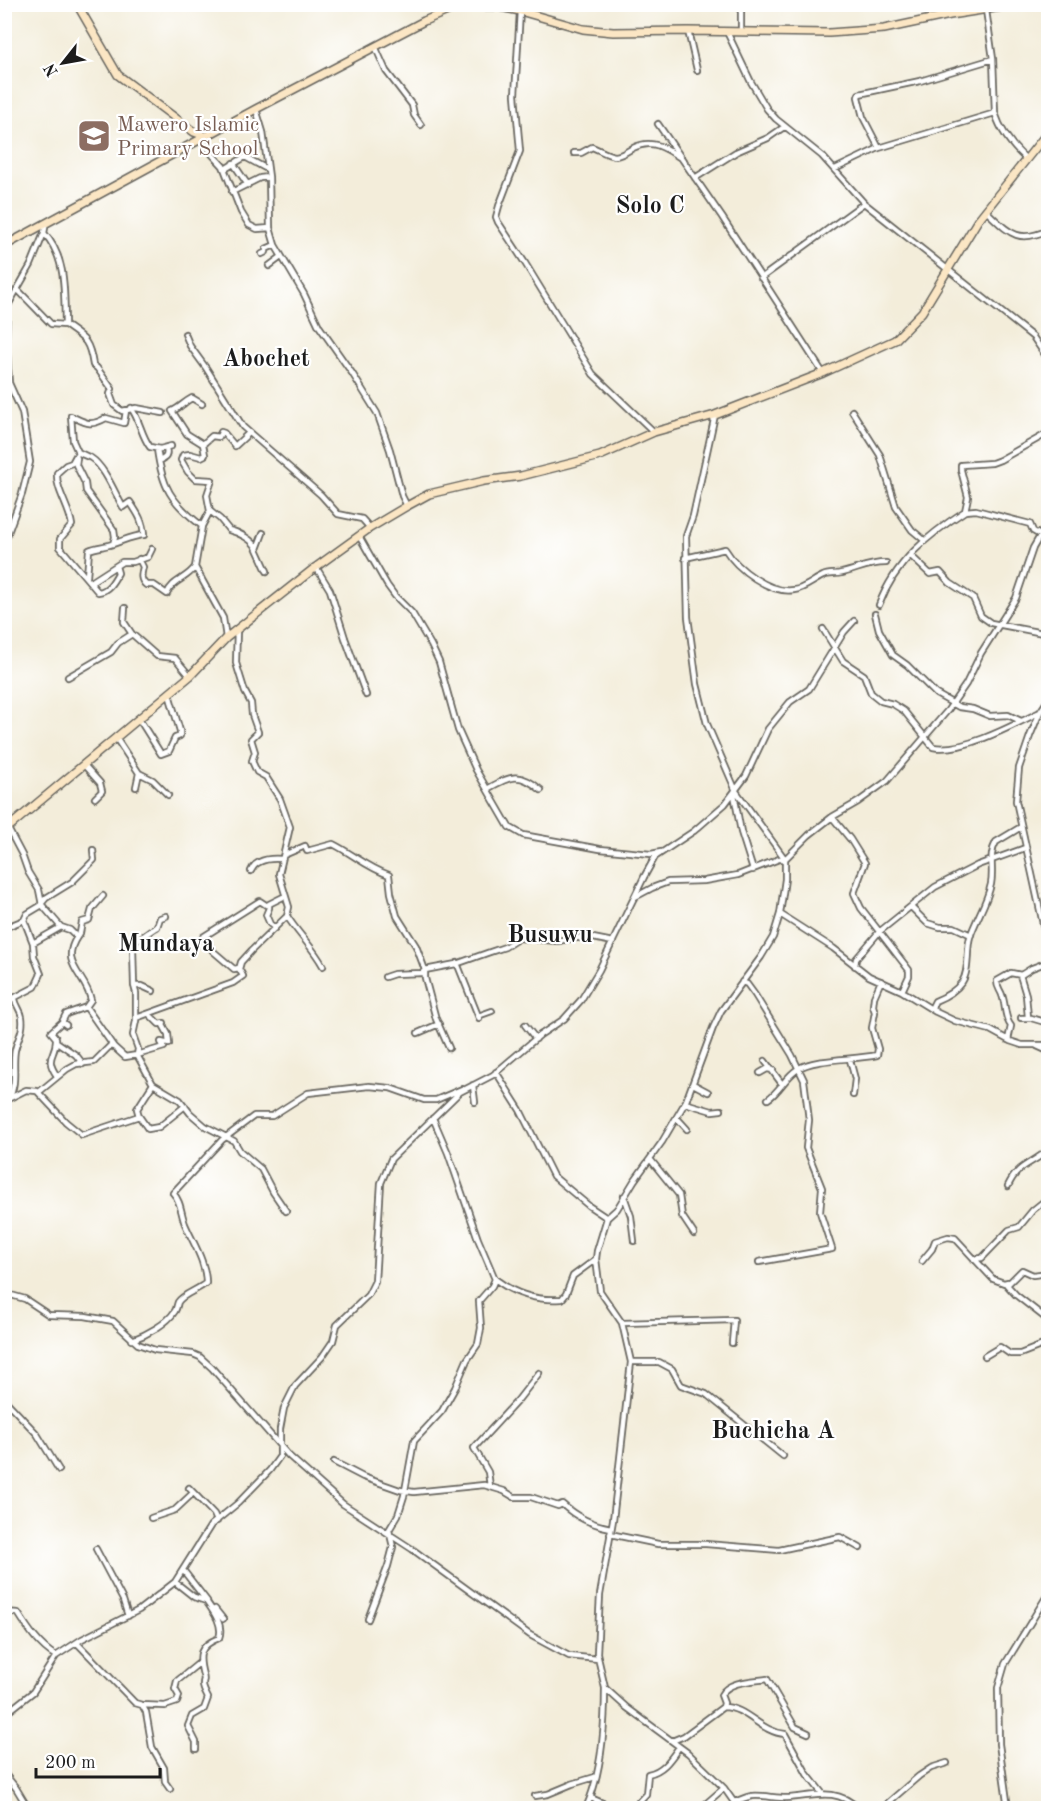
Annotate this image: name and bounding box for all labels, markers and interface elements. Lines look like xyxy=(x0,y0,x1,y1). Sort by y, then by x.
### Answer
north arrow xyxy=(33,33,93,93)
text: N xyxy=(41,60,62,79)
place label: Mawero Islamic Primary School xyxy=(117,115,259,160)
school or university icon: Mawero Islamic Primary School xyxy=(76,118,112,154)
district label: Solo C xyxy=(615,195,685,219)
district label: Abochet xyxy=(222,348,310,372)
district label: Busuwu xyxy=(507,924,593,948)
district label: Mundaya xyxy=(118,933,214,957)
district label: Buchicha A xyxy=(711,1420,835,1444)
scale bar xyxy=(36,1741,160,1779)
text: 200 m xyxy=(45,1754,96,1772)

